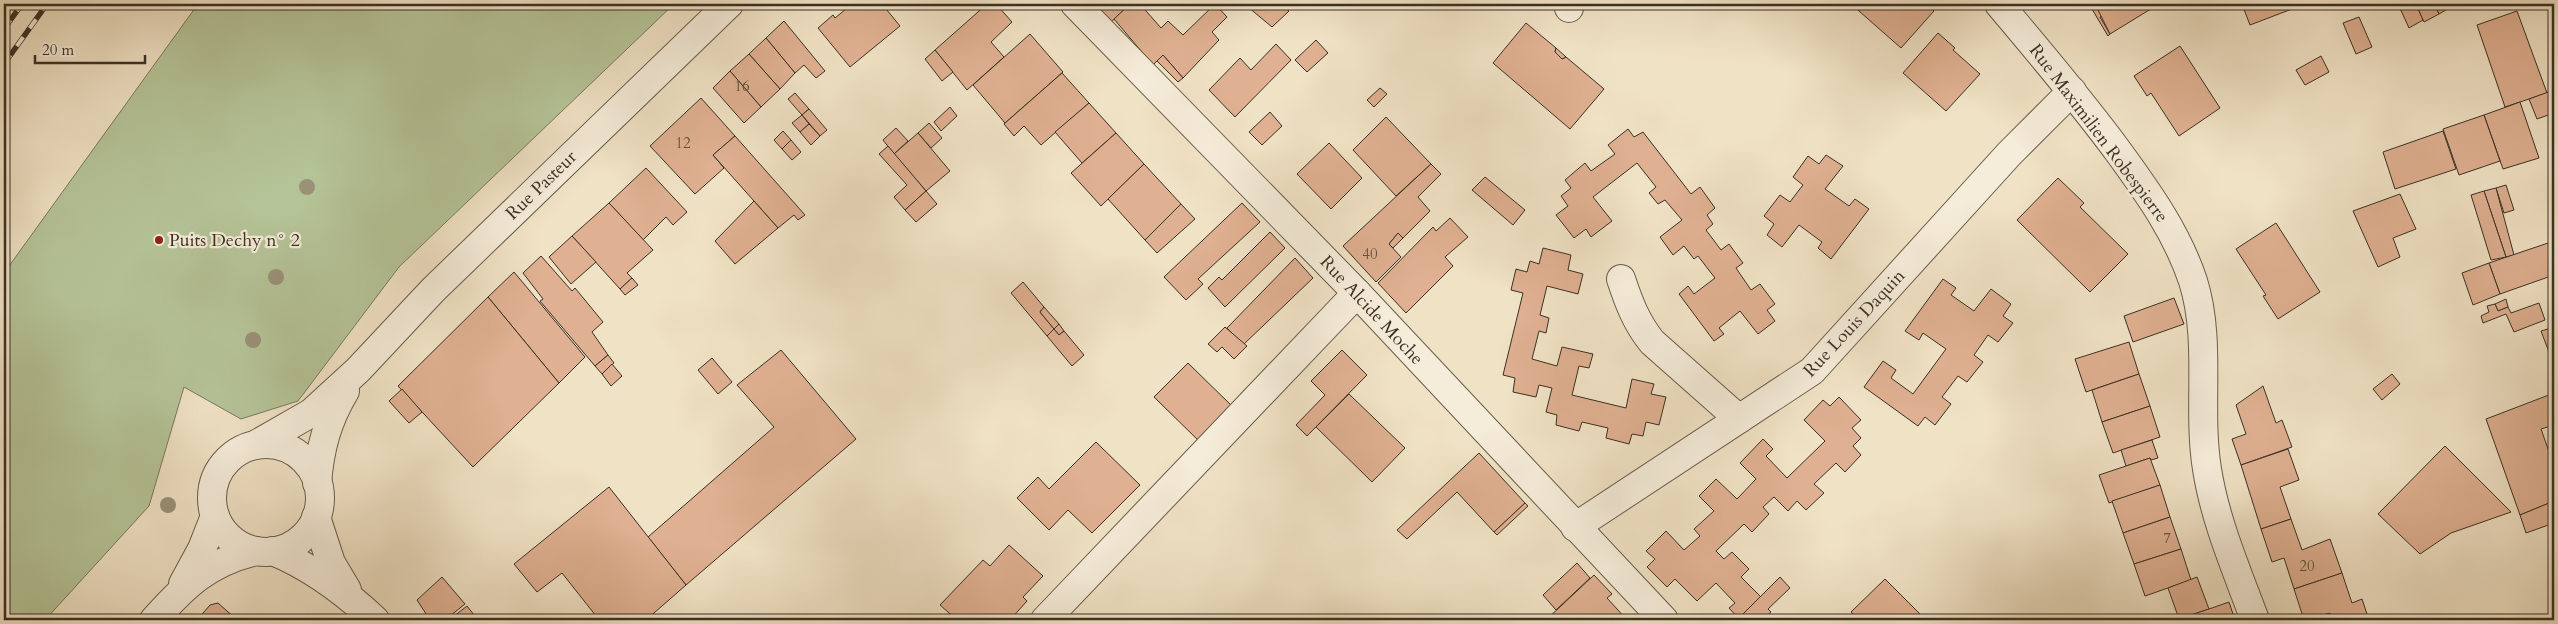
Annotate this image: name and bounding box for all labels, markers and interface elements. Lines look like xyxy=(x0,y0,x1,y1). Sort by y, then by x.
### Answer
scale bar xyxy=(35,32,145,64)
street label: Rue Maximilien Robespierre xyxy=(2023,39,2174,228)
text: 20 m xyxy=(42,40,74,60)
house number: 16 xyxy=(734,76,750,96)
house number: 12 xyxy=(675,133,691,153)
street label: Rue Pasteur xyxy=(500,145,583,226)
place label: Puits Dechy n° 2 xyxy=(169,228,300,253)
marker: Puits Dechy n° 2 xyxy=(153,234,165,246)
house number: 40 xyxy=(1362,244,1378,264)
street label: Rue Alcide Moche xyxy=(1314,250,1429,371)
street label: Rue Louis Daquin xyxy=(1798,263,1911,383)
house number: 7 xyxy=(2163,528,2171,548)
house number: 20 xyxy=(2299,556,2315,576)

